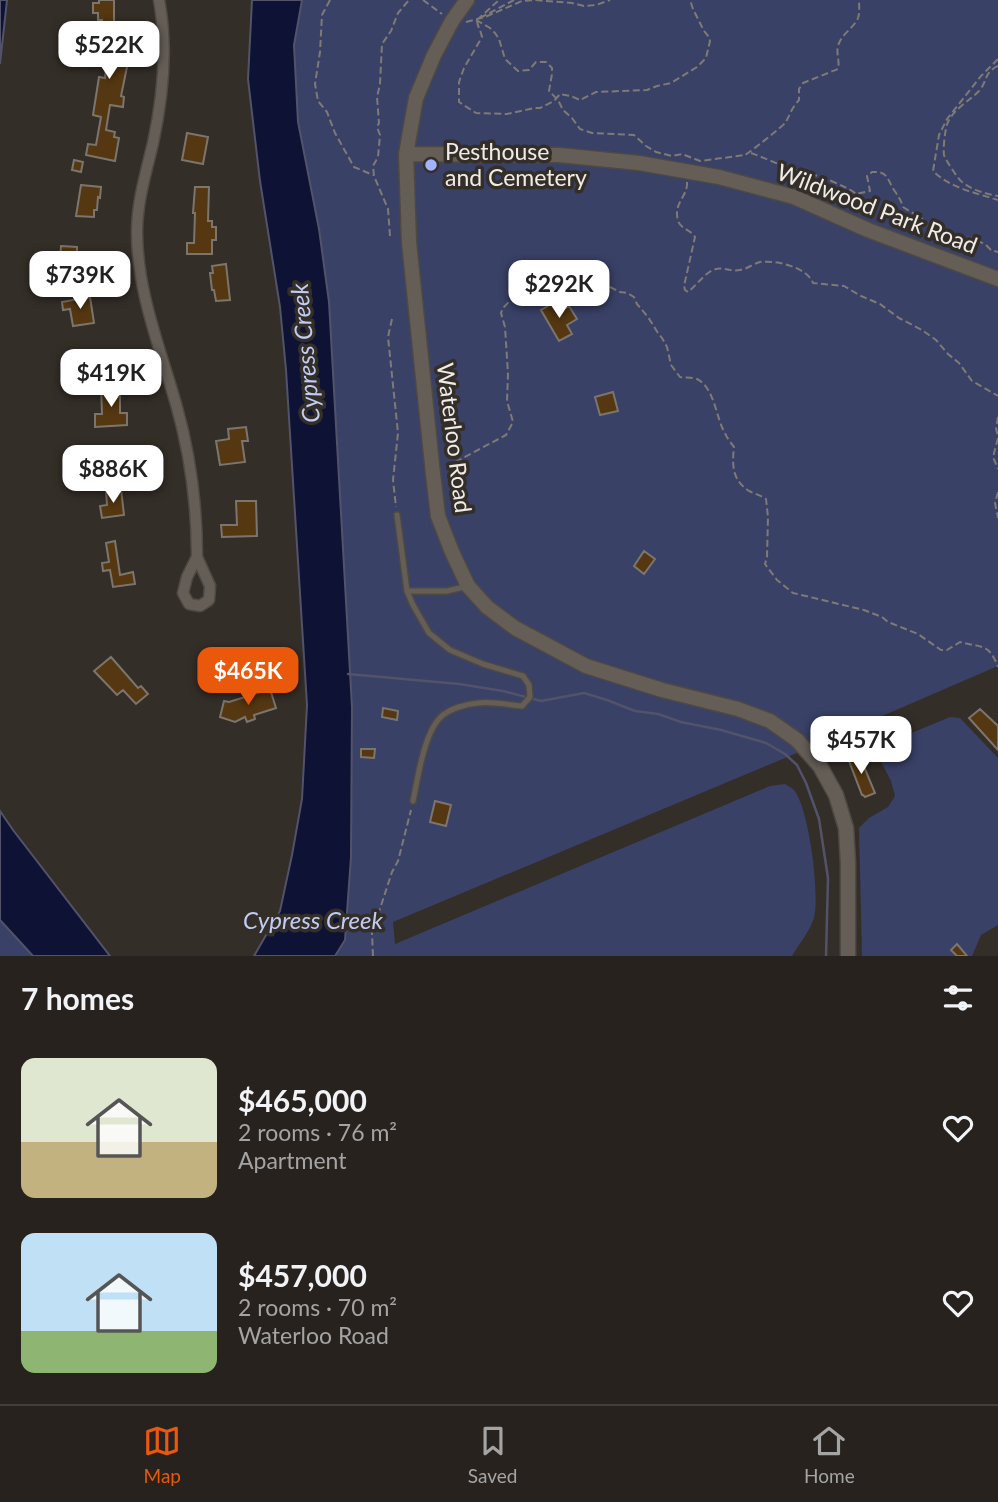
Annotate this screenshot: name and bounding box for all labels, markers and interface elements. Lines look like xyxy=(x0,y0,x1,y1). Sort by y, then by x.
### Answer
pin: $522K xyxy=(60,22,158,81)
text: $522K xyxy=(74,30,144,58)
place label: Pesthouse and Cemetery xyxy=(445,137,587,191)
marker: Pesthouse and Cemetery xyxy=(423,157,439,173)
street label: Wildwood Park Road xyxy=(773,157,981,259)
pin: $739K xyxy=(31,252,129,311)
text: $739K xyxy=(45,260,115,288)
pin: $292K xyxy=(510,260,608,320)
text: $292K xyxy=(524,269,594,297)
water label: Cypress Creek xyxy=(284,282,325,424)
pin: $419K xyxy=(62,350,160,409)
text: $419K xyxy=(76,358,146,386)
street label: Waterloo Road xyxy=(432,361,478,514)
pin: $886K xyxy=(64,446,162,505)
text: $886K xyxy=(78,454,148,482)
pin: $465K xyxy=(199,648,297,707)
text: $465K xyxy=(213,656,283,684)
pin: $457K xyxy=(812,716,910,776)
text: $457K xyxy=(826,725,896,753)
water label: Cypress Creek xyxy=(243,905,384,934)
icon: filters xyxy=(939,979,977,1017)
text: 7 homes xyxy=(21,980,134,1016)
text: $465,000 xyxy=(238,1082,367,1118)
icon: home xyxy=(77,1086,161,1170)
icon: heart xyxy=(939,1109,977,1147)
text: 2 rooms · 76 m² xyxy=(238,1118,397,1146)
text: Apartment xyxy=(238,1146,346,1174)
text: $457,000 xyxy=(238,1257,367,1293)
icon: home xyxy=(77,1261,161,1345)
icon: heart xyxy=(939,1284,977,1322)
text: 2 rooms · 70 m² xyxy=(238,1293,397,1321)
text: Waterloo Road xyxy=(238,1321,389,1349)
tab: Map xyxy=(143,1422,181,1487)
tab: Saved xyxy=(468,1422,517,1487)
tab: Home xyxy=(804,1422,855,1487)

